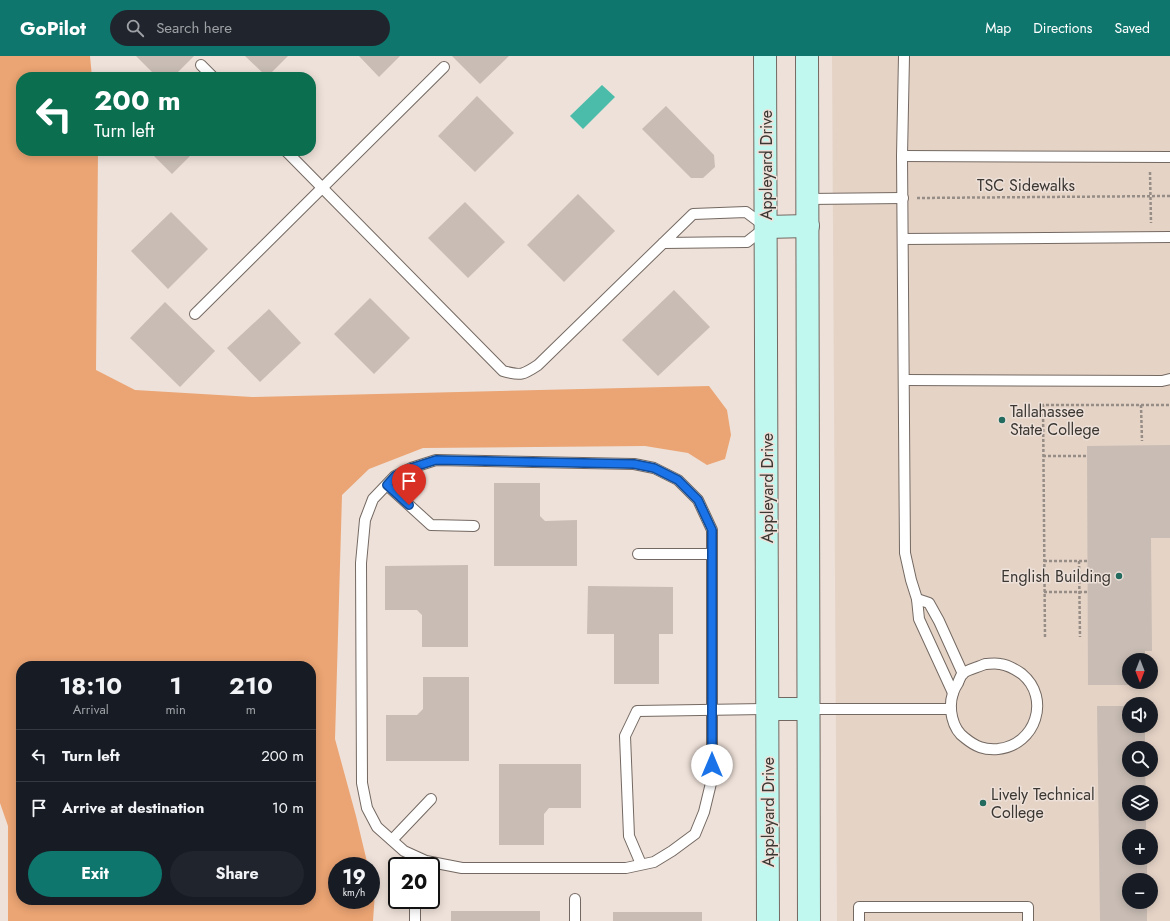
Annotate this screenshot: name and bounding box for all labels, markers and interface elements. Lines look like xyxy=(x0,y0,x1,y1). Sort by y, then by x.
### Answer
search box xyxy=(110,10,390,46)
text: GoPilot xyxy=(20,15,86,42)
icon: search xyxy=(124,17,146,39)
text: Search here xyxy=(156,17,232,39)
text: Map xyxy=(985,18,1011,38)
text: Directions xyxy=(1033,18,1093,38)
text: Saved xyxy=(1115,18,1150,38)
text: 200 m xyxy=(94,80,181,121)
icon: left xyxy=(28,88,80,140)
street label: Appleyard Drive xyxy=(755,110,778,220)
text: Turn left xyxy=(94,118,154,144)
street label: TSC Sidewalks xyxy=(977,174,1075,197)
place label: Tallahassee State College xyxy=(1010,400,1100,441)
marker: Tallahassee State College xyxy=(997,415,1007,425)
street label: Appleyard Drive xyxy=(756,433,779,543)
pin xyxy=(392,464,426,505)
icon: arrive xyxy=(398,470,420,492)
place label: English Building xyxy=(1001,565,1111,588)
marker: English Building xyxy=(1114,571,1124,581)
north arrow xyxy=(1122,653,1158,689)
map controls xyxy=(1122,653,1158,909)
text: 18:10 xyxy=(59,668,122,703)
text: 1 xyxy=(169,668,182,703)
text: 210 xyxy=(229,668,273,703)
button: sound xyxy=(1122,697,1158,733)
text: Arrival xyxy=(73,700,109,719)
text: min xyxy=(165,700,186,719)
text: m xyxy=(246,700,256,719)
button: search xyxy=(1122,741,1158,777)
position arrow xyxy=(691,744,733,786)
icon: left xyxy=(28,745,50,767)
text: Turn left xyxy=(62,745,120,767)
text: 200 m xyxy=(261,745,304,767)
street label: Appleyard Drive xyxy=(757,757,780,867)
place label: Lively Technical College xyxy=(991,783,1095,824)
button: layers xyxy=(1122,785,1158,821)
icon: arrive xyxy=(28,797,50,819)
text: Arrive at destination xyxy=(62,797,204,819)
text: 10 m xyxy=(272,797,304,819)
marker: Lively Technical College xyxy=(978,798,988,808)
button: + xyxy=(1122,829,1158,865)
button: Exit xyxy=(28,851,162,897)
button: Share xyxy=(170,851,304,897)
speed limit sign: 20 xyxy=(388,857,440,909)
text: 19 xyxy=(342,863,366,892)
button: − xyxy=(1122,873,1158,909)
text: km/h xyxy=(343,885,365,900)

